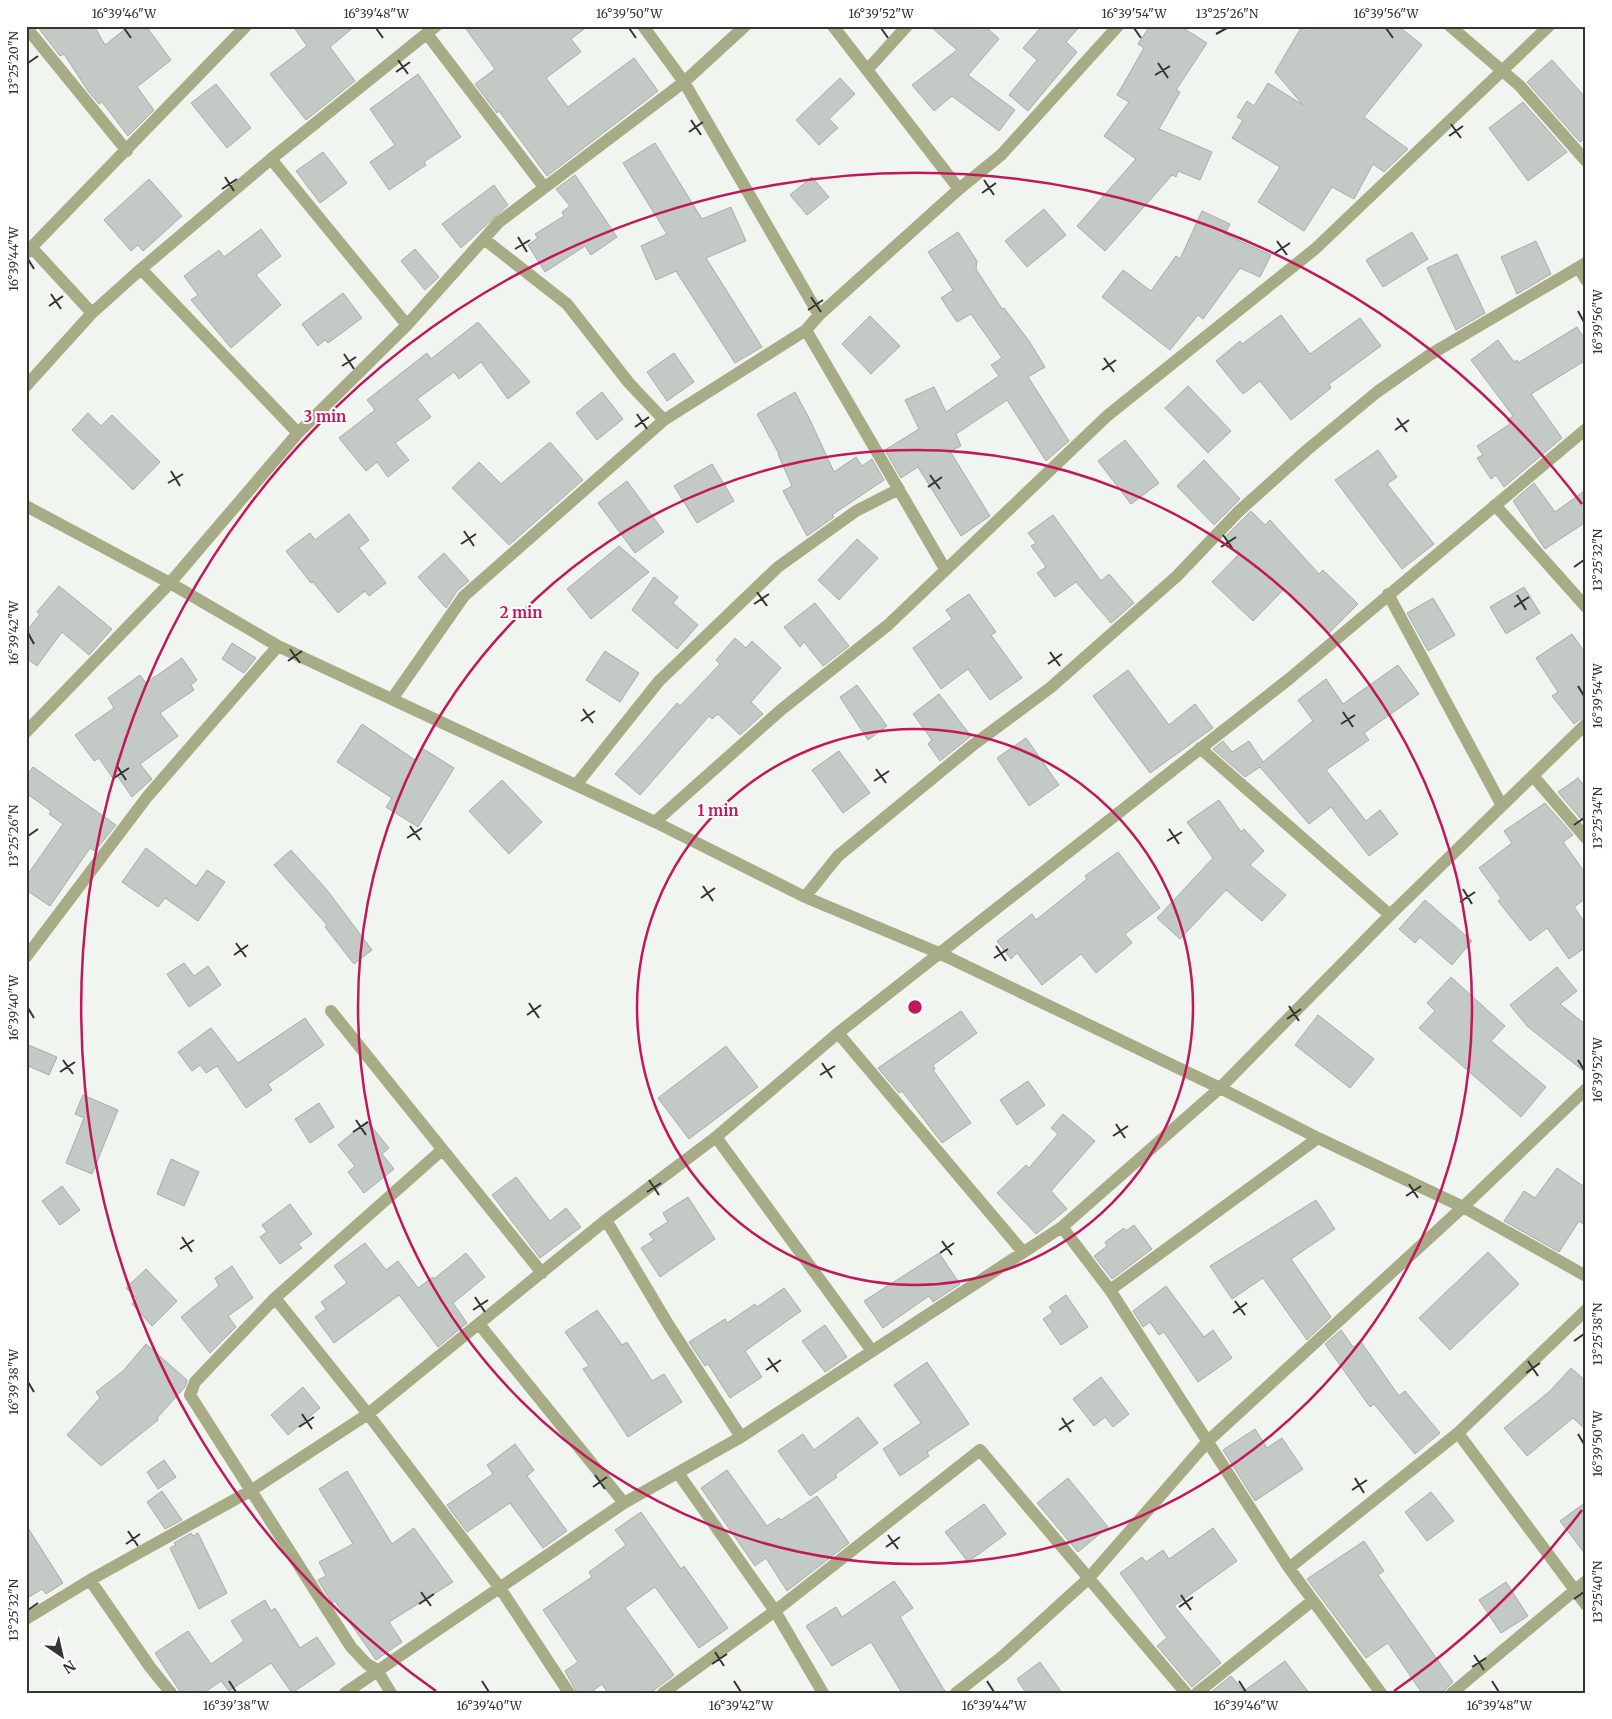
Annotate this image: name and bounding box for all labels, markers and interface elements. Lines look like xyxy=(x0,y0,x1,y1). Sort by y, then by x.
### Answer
text: 16°39'46"W xyxy=(92,6,157,21)
text: 16°39'48"W xyxy=(343,6,410,21)
text: 16°39'50"W xyxy=(596,6,663,21)
text: 16°39'52"W xyxy=(848,6,915,21)
text: 16°39'54"W xyxy=(1102,6,1167,21)
text: 13°25'26"N xyxy=(1196,6,1259,21)
text: 16°39'56"W xyxy=(1353,6,1420,21)
text: 13°25'20"N xyxy=(6,31,21,95)
text: 16°39'44"W xyxy=(6,226,21,291)
text: 16°39'56"W xyxy=(1590,288,1605,355)
text: 3 min xyxy=(304,407,346,426)
text: 13°25'32"N xyxy=(1590,528,1605,591)
text: 16°39'42"W xyxy=(6,600,21,665)
text: 2 min xyxy=(500,603,542,622)
text: 16°39'54"W xyxy=(1590,663,1605,728)
text: 13°25'34"N xyxy=(1590,786,1605,849)
text: 1 min xyxy=(698,801,738,820)
text: 13°25'26"N xyxy=(6,804,21,867)
text: 16°39'40"W xyxy=(6,974,21,1041)
centre of rings xyxy=(906,998,924,1016)
text: 16°39'52"W xyxy=(1590,1036,1605,1103)
text: 13°25'38"N xyxy=(1590,1302,1605,1365)
text: 16°39'38"W xyxy=(6,1348,21,1415)
text: 16°39'50"W xyxy=(1590,1410,1605,1477)
text: 13°25'40"N xyxy=(1590,1560,1605,1623)
text: 13°25'32"N xyxy=(6,1578,21,1641)
north arrow xyxy=(38,1632,88,1682)
text: N xyxy=(60,1656,79,1677)
text: 16°39'38"W xyxy=(203,1698,270,1713)
text: 16°39'40"W xyxy=(456,1698,523,1713)
text: 16°39'42"W xyxy=(709,1698,774,1713)
text: 16°39'44"W xyxy=(962,1698,1027,1713)
text: 16°39'46"W xyxy=(1214,1698,1279,1713)
text: 16°39'48"W xyxy=(1466,1698,1533,1713)

